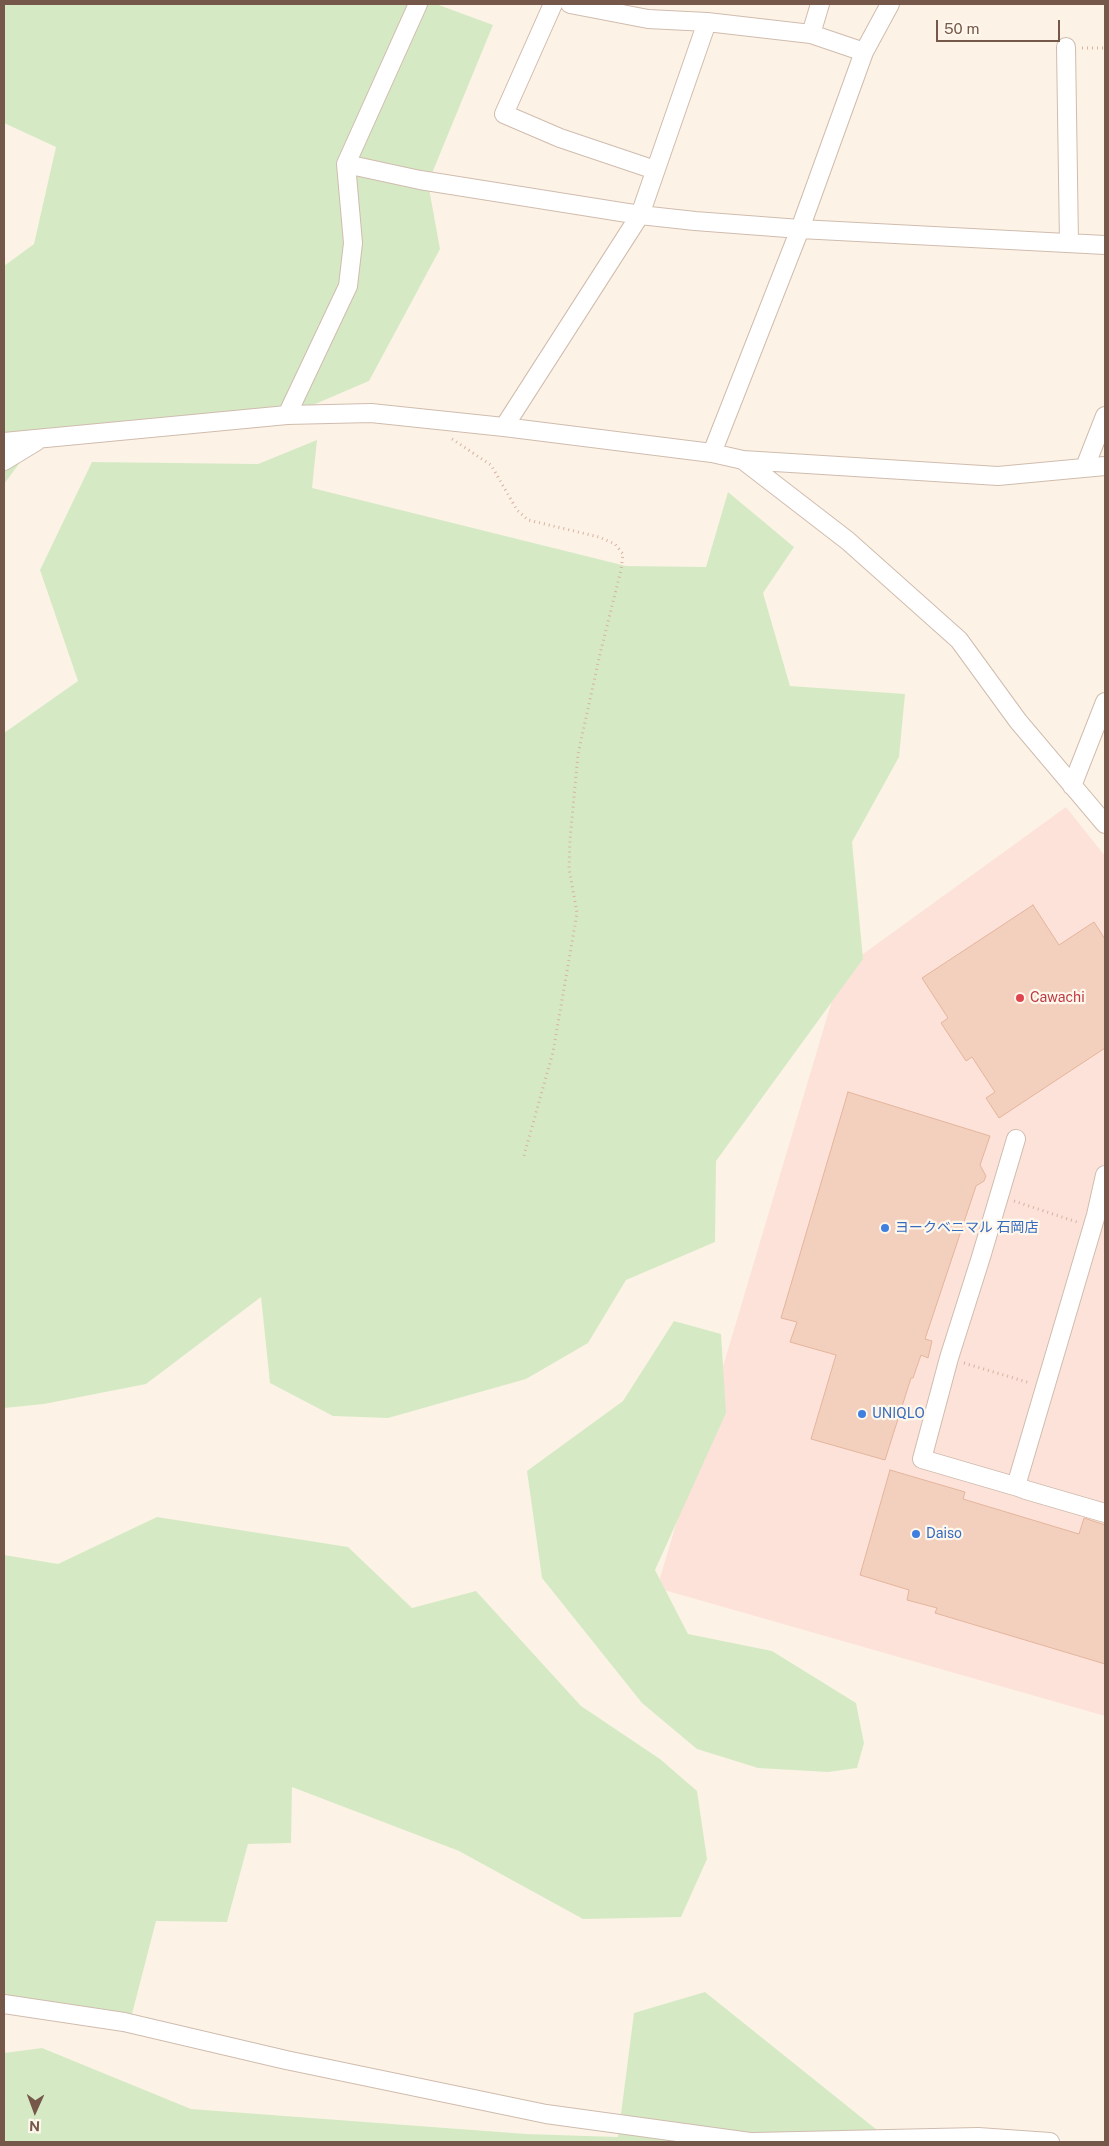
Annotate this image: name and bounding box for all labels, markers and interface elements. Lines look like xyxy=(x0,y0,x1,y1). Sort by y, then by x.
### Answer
scale bar xyxy=(939,10,1063,42)
text: 50 m xyxy=(944,20,979,37)
place label: Cawachi xyxy=(1030,990,1085,1006)
marker: Cawachi xyxy=(1014,992,1026,1004)
place label: ヨークベニマル 石岡店 xyxy=(895,1220,1038,1236)
marker: ヨークベニマル 石岡店 xyxy=(879,1222,891,1234)
place label: UNIQLO xyxy=(872,1406,925,1422)
marker: UNIQLO xyxy=(856,1408,868,1420)
place label: Daiso xyxy=(926,1526,962,1542)
marker: Daiso xyxy=(910,1528,922,1540)
north arrow xyxy=(10,2086,60,2136)
text: N xyxy=(29,2118,40,2134)

